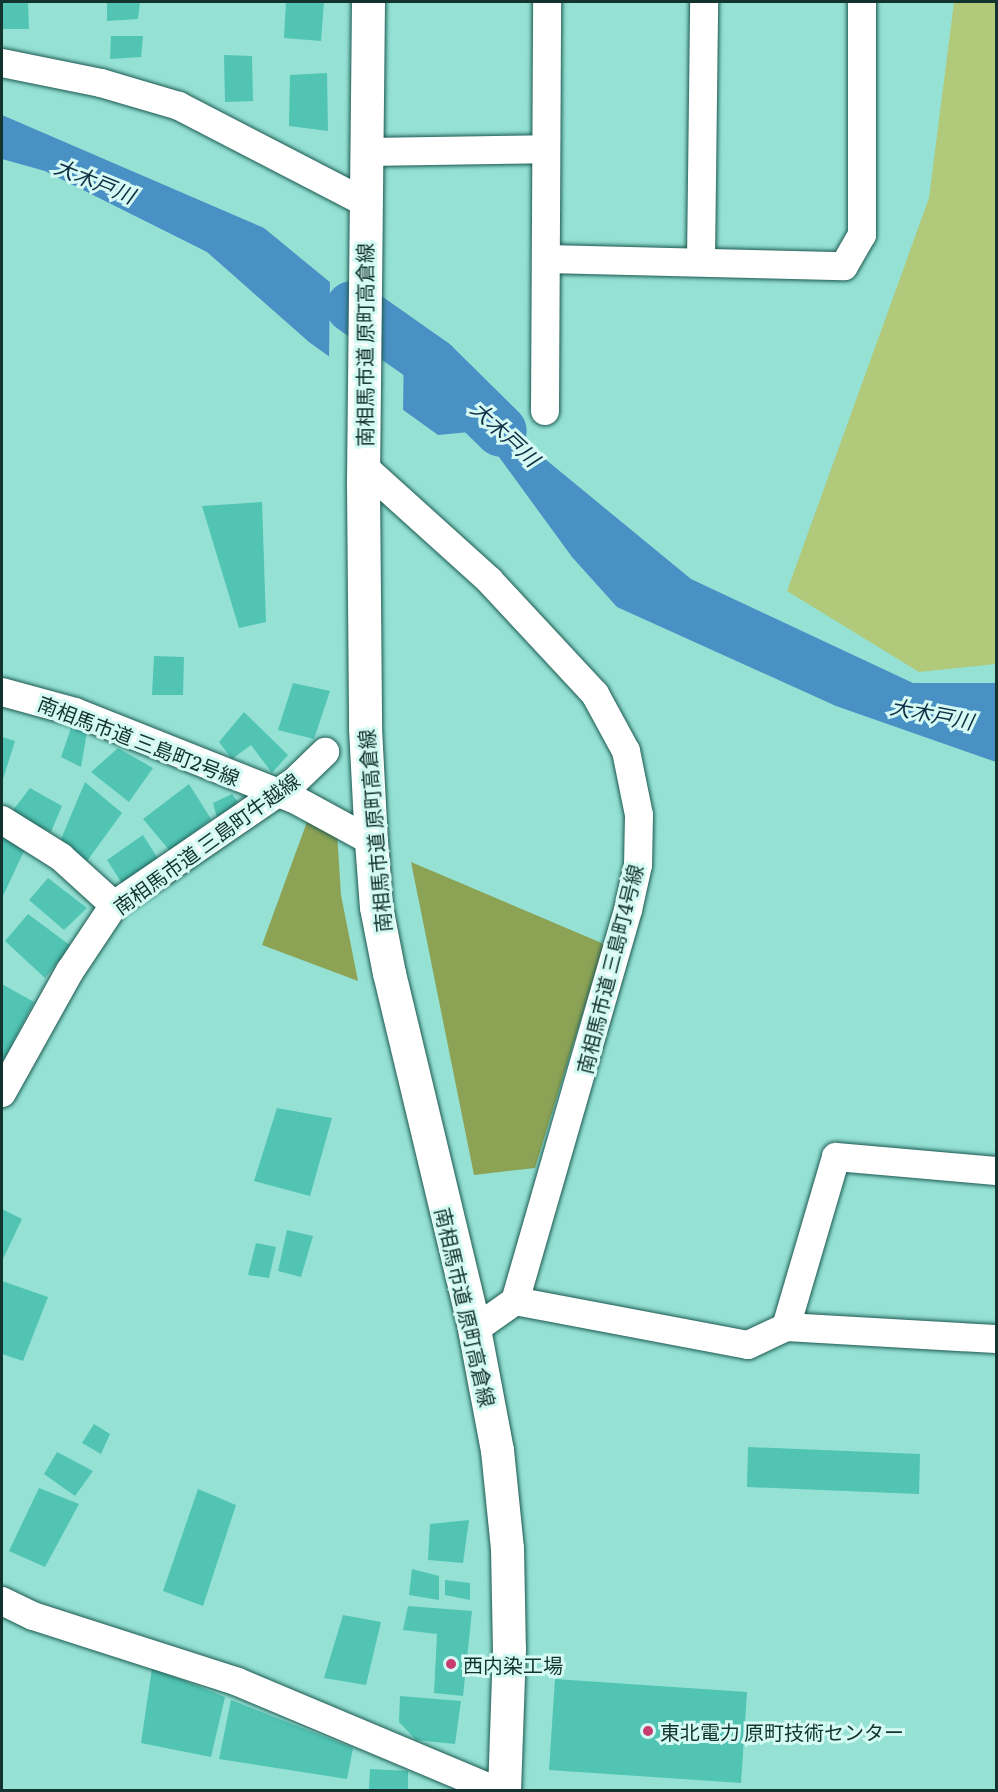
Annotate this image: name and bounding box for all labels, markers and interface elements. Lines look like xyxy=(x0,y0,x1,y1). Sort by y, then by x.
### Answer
water label: 大木戸川 xyxy=(51,153,139,207)
street label: 南相馬市道 原町高倉線 xyxy=(352,243,376,447)
water label: 大木戸川 xyxy=(467,395,545,471)
street label: 南相馬市道 三島町2号線 xyxy=(35,690,243,790)
water label: 大木戸川 xyxy=(888,693,976,733)
street label: 南相馬市道 原町高倉線 xyxy=(353,728,395,934)
street label: 南相馬市道 三島町牛越線 xyxy=(108,767,304,919)
street label: 南相馬市道 三島町4号線 xyxy=(571,862,647,1076)
street label: 南相馬市道 原町高倉線 xyxy=(431,1205,501,1409)
place label: 西内染工場 xyxy=(463,1652,563,1676)
marker: 西内染工場 xyxy=(444,1657,458,1671)
place label: 東北電力 原町技術センター xyxy=(660,1719,904,1743)
marker: 東北電力 原町技術センター xyxy=(641,1724,655,1738)

